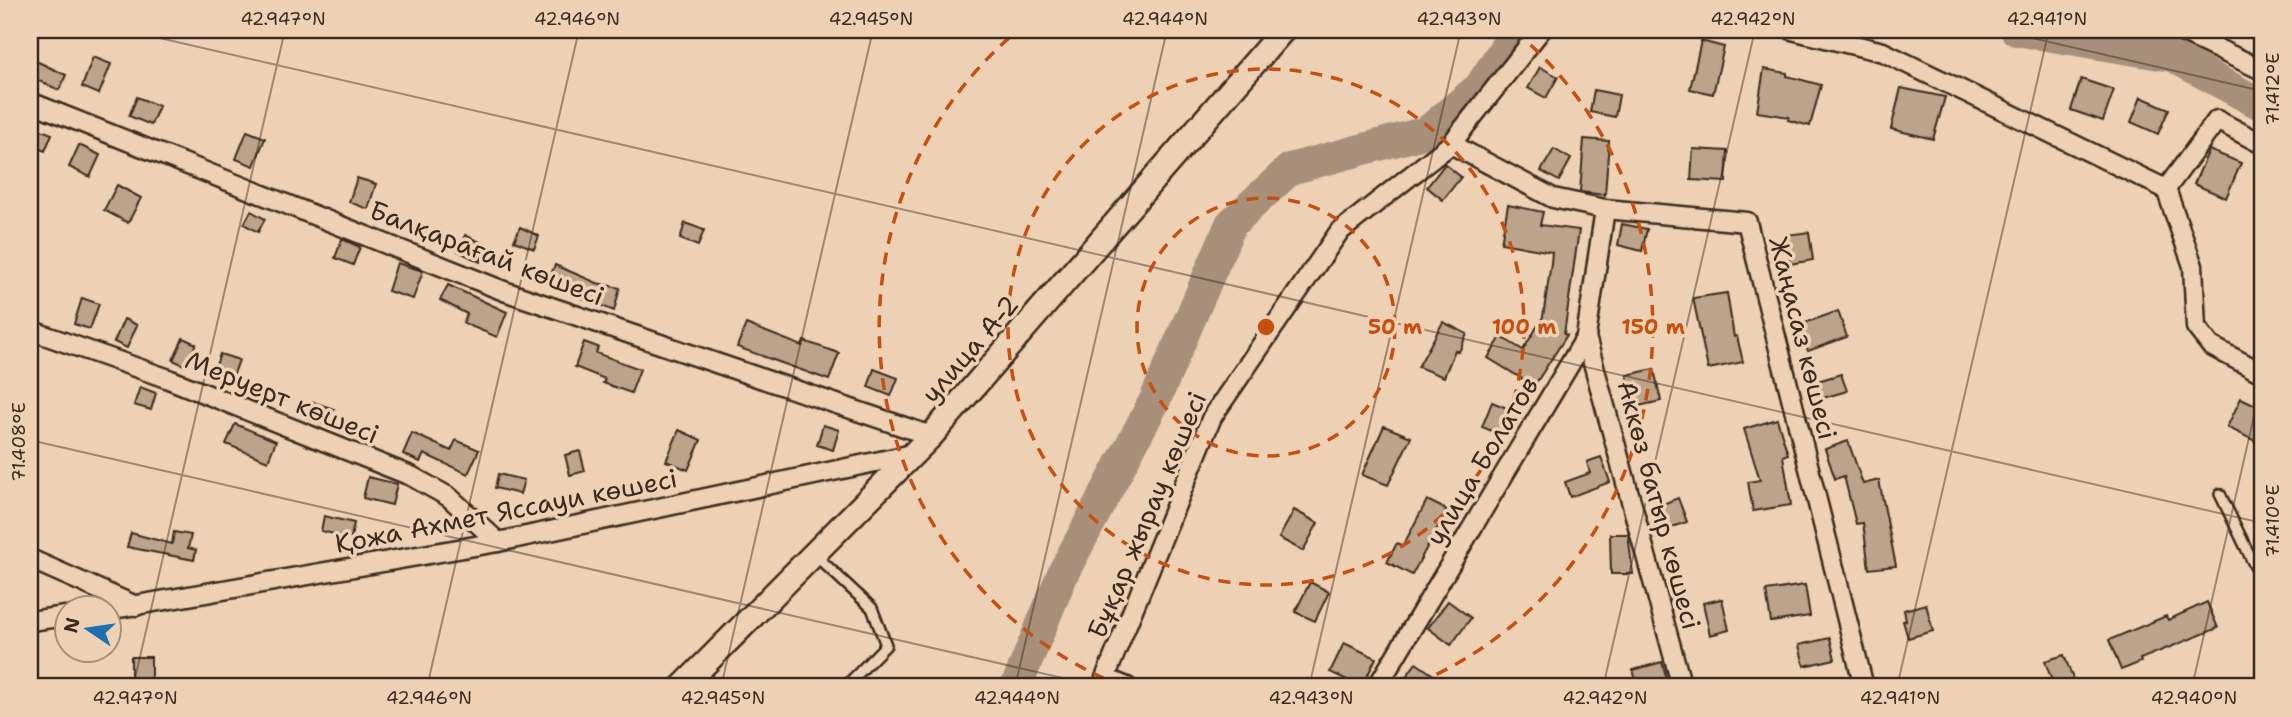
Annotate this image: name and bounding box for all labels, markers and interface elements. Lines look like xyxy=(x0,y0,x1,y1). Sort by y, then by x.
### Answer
text: 42.947°N xyxy=(240,7,326,31)
text: 42.946°N xyxy=(534,7,620,31)
text: 42.945°N xyxy=(829,7,913,31)
text: 42.944°N xyxy=(1122,7,1208,31)
text: 42.943°N xyxy=(1416,7,1502,31)
text: 42.942°N xyxy=(1710,7,1796,31)
text: 42.941°N xyxy=(2007,7,2087,31)
text: 71.412°E xyxy=(2261,52,2285,126)
street label: Балқарағай көшесі xyxy=(365,192,609,313)
street label: Жаңасаз көшесі xyxy=(1761,233,1846,443)
street label: улица А-2 xyxy=(913,287,1026,410)
text: 50 m xyxy=(1368,313,1422,341)
text: 100 m xyxy=(1492,313,1556,341)
text: 150 m xyxy=(1621,313,1685,341)
centre of rings xyxy=(1254,315,1278,339)
street label: Меруерт көшесі xyxy=(180,342,384,451)
street label: улица Болатов xyxy=(1417,370,1546,552)
street label: Аккөз батыр көшесі xyxy=(1609,377,1710,633)
street label: Бұқар жырау көшесі xyxy=(1079,386,1214,643)
text: 71.408°E xyxy=(7,402,31,482)
street label: Қожа Ахмет Яссауи көшесі xyxy=(332,460,680,561)
text: 71.410°E xyxy=(2261,484,2285,558)
north arrow xyxy=(52,594,122,664)
text: N xyxy=(58,615,86,635)
text: 42.947°N xyxy=(92,686,178,710)
text: 42.946°N xyxy=(386,686,472,710)
text: 42.945°N xyxy=(681,686,765,710)
text: 42.944°N xyxy=(974,686,1060,710)
text: 42.943°N xyxy=(1268,686,1354,710)
text: 42.942°N xyxy=(1562,686,1648,710)
text: 42.941°N xyxy=(1860,686,1940,710)
text: 42.940°N xyxy=(2151,686,2237,710)

